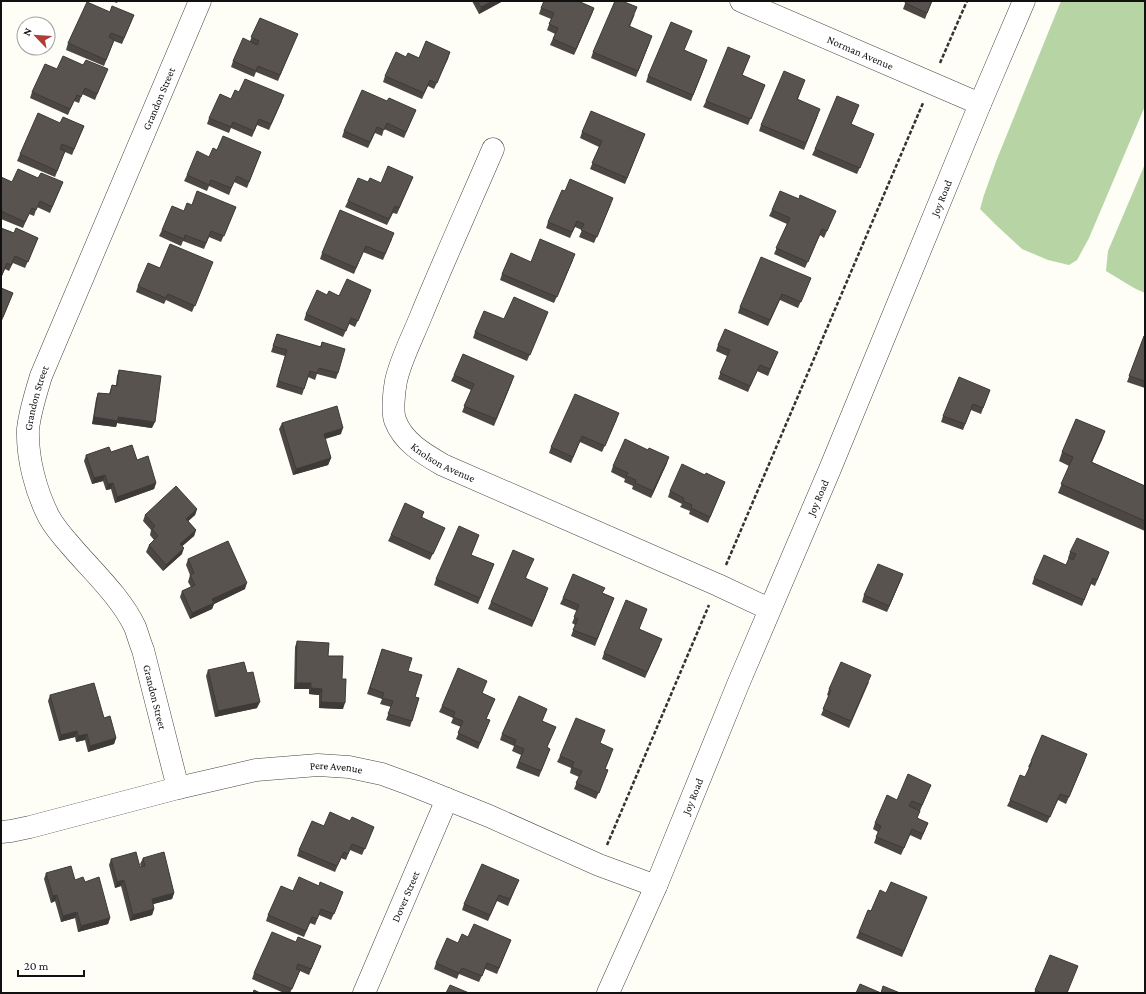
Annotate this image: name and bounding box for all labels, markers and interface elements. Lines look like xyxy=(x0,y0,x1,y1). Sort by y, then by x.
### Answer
north arrow xyxy=(16,16,56,56)
text: N xyxy=(20,25,34,38)
street label: Norman Avenue xyxy=(825,33,895,72)
street label: Grandon Street xyxy=(140,65,177,132)
street label: Joy Road xyxy=(928,178,954,219)
street label: Grandon Street xyxy=(22,364,51,431)
street label: Knolson Avenue xyxy=(409,440,477,484)
street label: Joy Road xyxy=(804,478,831,519)
street label: Grandon Street xyxy=(141,663,169,731)
street label: Pere Avenue xyxy=(309,759,364,776)
street label: Joy Road xyxy=(679,776,705,818)
street label: Dover Street xyxy=(389,869,422,924)
scale bar xyxy=(18,952,84,978)
text: 20 m xyxy=(24,959,49,973)

